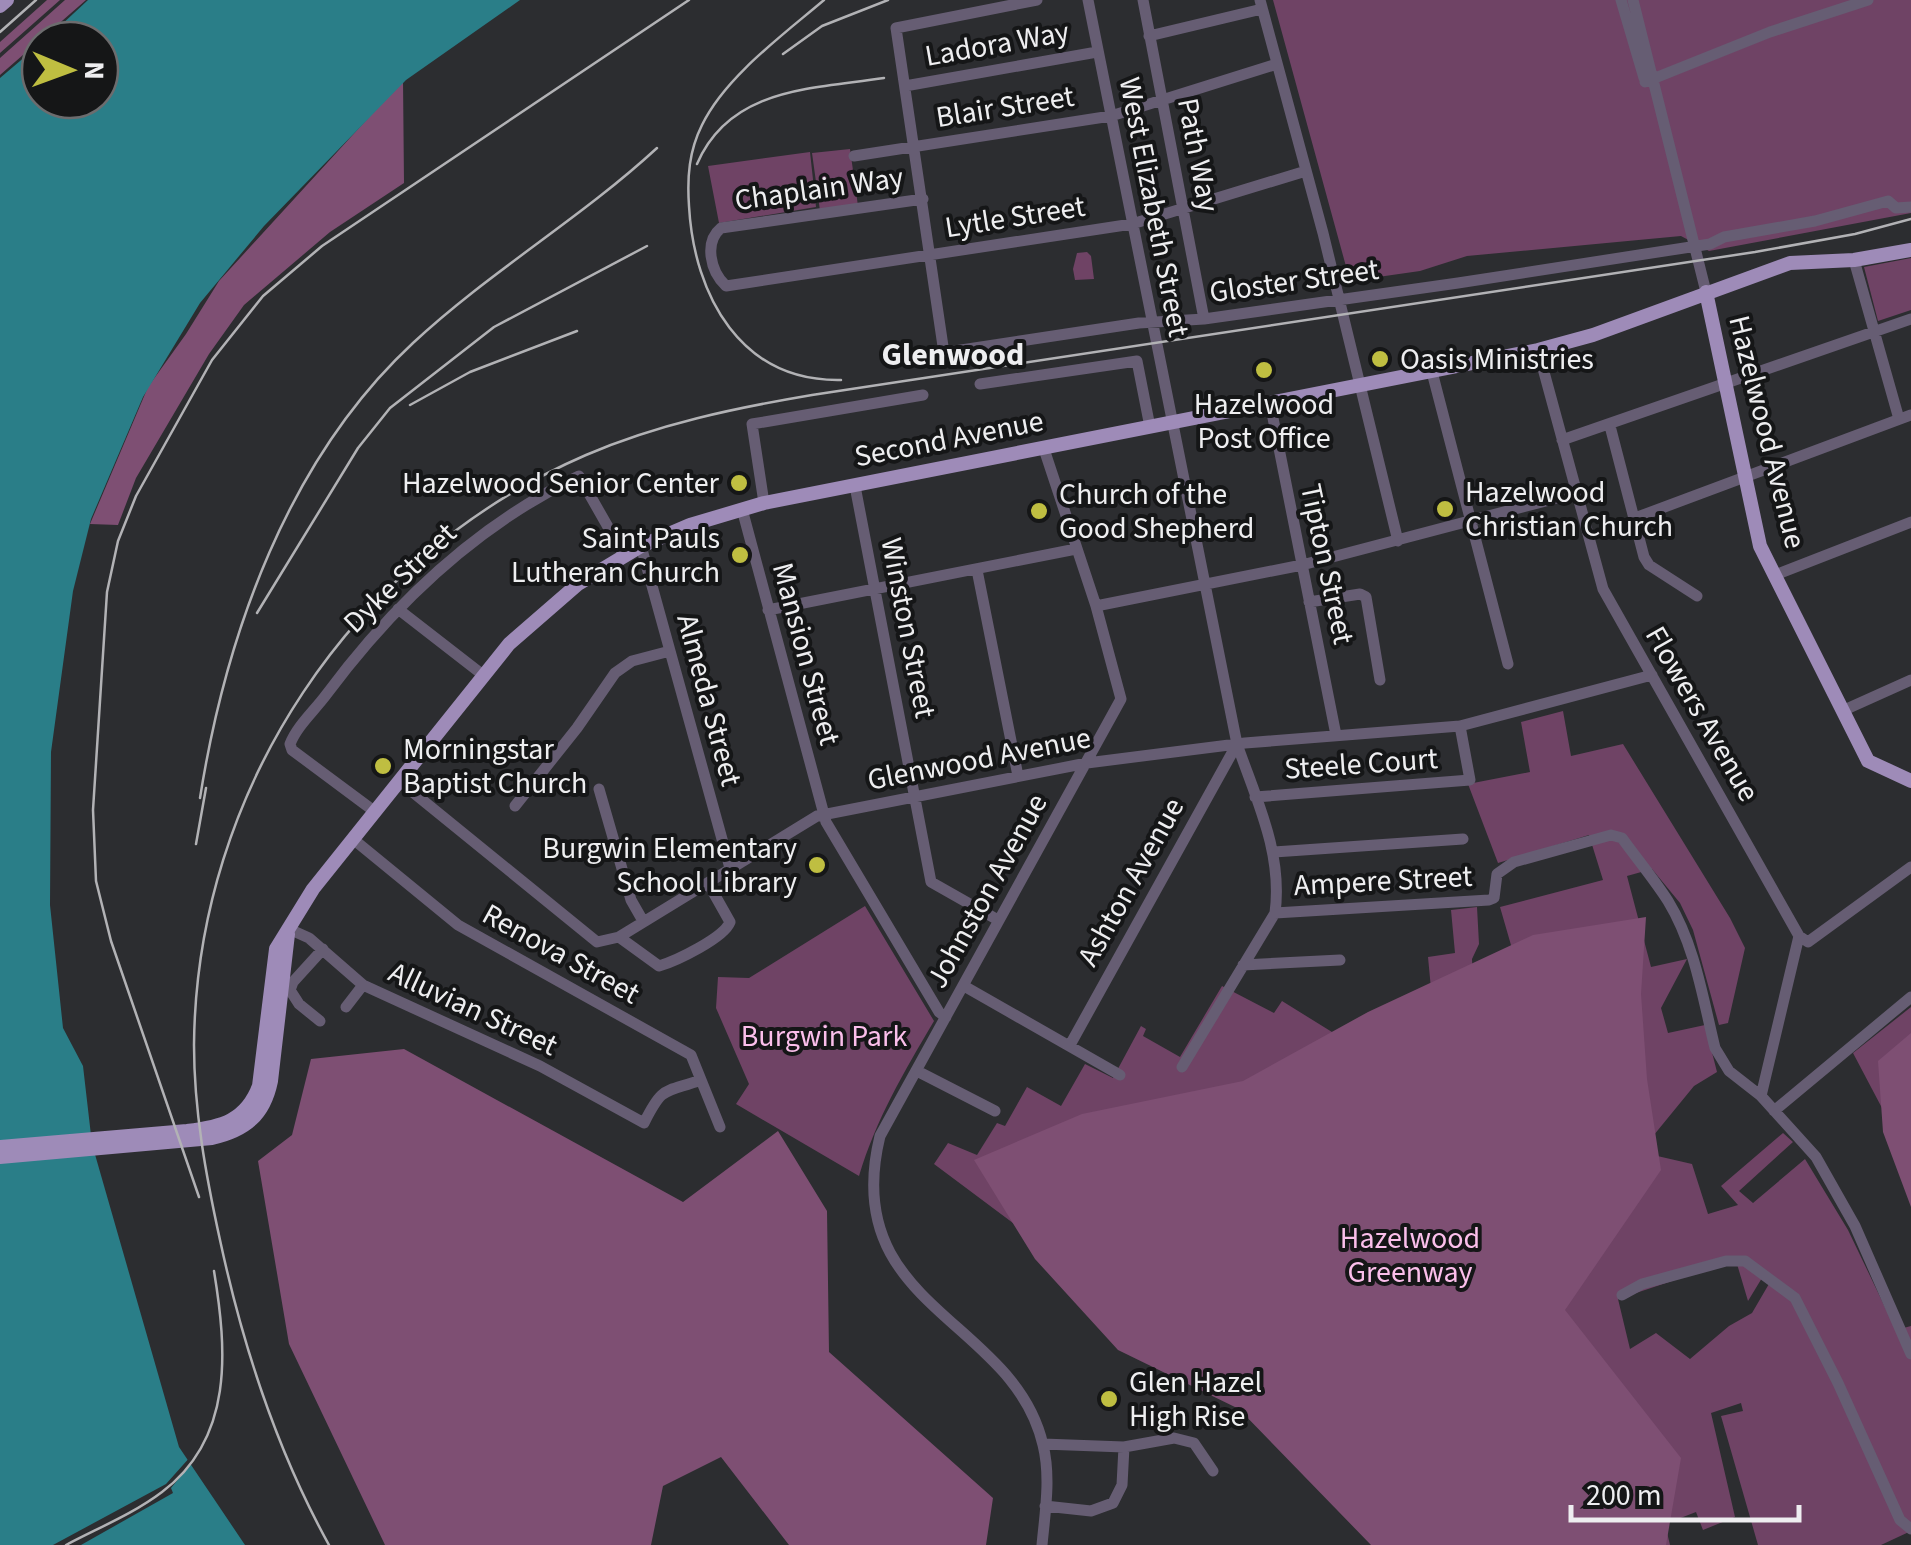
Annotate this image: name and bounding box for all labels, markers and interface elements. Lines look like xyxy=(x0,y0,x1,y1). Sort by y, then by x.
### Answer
street label: Ladora Way xyxy=(922,10,1072,78)
north arrow xyxy=(20,20,120,120)
text: N xyxy=(74,61,114,80)
street label: West Elizabeth Street xyxy=(1108,74,1200,340)
street label: Blair Street xyxy=(933,75,1077,139)
street label: Path Way xyxy=(1166,94,1230,216)
street label: Chaplain Way xyxy=(732,156,906,222)
street label: Lytle Street xyxy=(942,185,1088,249)
street label: Gloster Street xyxy=(1207,248,1381,314)
street label: Hazelwood Avenue xyxy=(1717,311,1817,553)
district label: Glenwood xyxy=(882,332,1024,378)
place label: Oasis Ministries xyxy=(1400,338,1594,381)
marker: Oasis Ministries xyxy=(1369,348,1391,370)
marker: Hazelwood Post Office xyxy=(1253,359,1275,381)
place label: Hazelwood Post Office xyxy=(1194,383,1334,460)
street label: Second Avenue xyxy=(851,400,1047,478)
place label: Hazelwood Senior Center xyxy=(402,462,720,505)
place label: Hazelwood Christian Church xyxy=(1465,471,1673,548)
marker: Hazelwood Senior Center xyxy=(728,472,750,494)
place label: Church of the Good Shepherd xyxy=(1059,473,1255,550)
street label: Tipton Street xyxy=(1289,480,1365,648)
marker: Hazelwood Christian Church xyxy=(1434,498,1456,520)
marker: Church of the Good Shepherd xyxy=(1028,500,1050,522)
street label: Dyke Street xyxy=(334,513,466,643)
place label: Saint Pauls Lutheran Church xyxy=(511,517,720,594)
street label: Winston Street xyxy=(869,534,947,722)
marker: Saint Pauls Lutheran Church xyxy=(729,544,751,566)
street label: Mansion Street xyxy=(761,558,851,750)
street label: Almeda Street xyxy=(665,609,753,791)
street label: Flowers Avenue xyxy=(1634,618,1770,810)
street label: Glenwood Avenue xyxy=(864,716,1094,802)
place label: Morningstar Baptist Church xyxy=(403,728,587,805)
street label: Steele Court xyxy=(1283,737,1439,791)
marker: Morningstar Baptist Church xyxy=(372,755,394,777)
street label: Johnston Avenue xyxy=(916,786,1058,996)
street label: Ashton Avenue xyxy=(1067,790,1195,974)
place label: Burgwin Elementary School Library xyxy=(542,827,797,904)
marker: Burgwin Elementary School Library xyxy=(806,854,828,876)
street label: Ampere Street xyxy=(1293,855,1473,907)
street label: Renova Street xyxy=(475,893,647,1015)
street label: Alluvian Street xyxy=(381,951,565,1067)
park label: Burgwin Park xyxy=(741,1015,907,1058)
park label: Hazelwood Greenway xyxy=(1340,1217,1480,1294)
place label: Glen Hazel High Rise xyxy=(1129,1361,1262,1438)
marker: Glen Hazel High Rise xyxy=(1098,1388,1120,1410)
scale bar xyxy=(1571,1460,1798,1522)
text: 200 m xyxy=(1586,1474,1662,1517)

